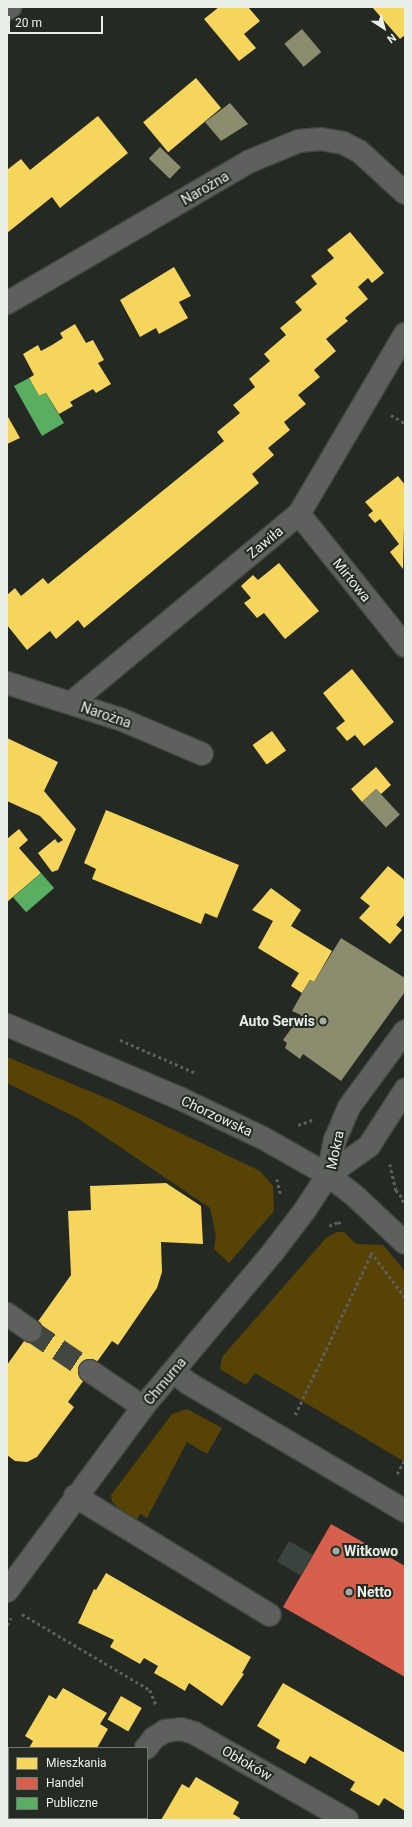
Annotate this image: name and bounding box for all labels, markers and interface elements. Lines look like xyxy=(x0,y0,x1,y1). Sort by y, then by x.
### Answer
scale bar xyxy=(10,8,105,34)
north arrow xyxy=(364,8,404,48)
text: 20 m xyxy=(15,16,42,30)
text: N xyxy=(384,31,398,46)
street label: Narożna xyxy=(178,168,232,208)
street label: Zawiła xyxy=(244,522,286,562)
street label: Mirtowa xyxy=(329,555,375,605)
street label: Narożna xyxy=(79,699,133,731)
place label: Auto Serwis xyxy=(239,1013,315,1029)
marker: Auto Serwis xyxy=(318,1016,328,1026)
street label: Chorzowska xyxy=(179,1092,255,1140)
street label: Mokra xyxy=(323,1129,347,1171)
street label: Chmurna xyxy=(140,1354,190,1408)
place label: Witkowo xyxy=(344,1543,398,1559)
marker: Witkowo xyxy=(331,1546,341,1556)
place label: Netto xyxy=(357,1584,392,1600)
marker: Netto xyxy=(344,1587,354,1597)
street label: Obłoków xyxy=(219,1742,275,1784)
legend xyxy=(8,1747,148,1819)
text: Mieszkania xyxy=(46,1756,107,1770)
text: Handel xyxy=(46,1776,84,1790)
text: Publiczne xyxy=(46,1796,98,1810)

